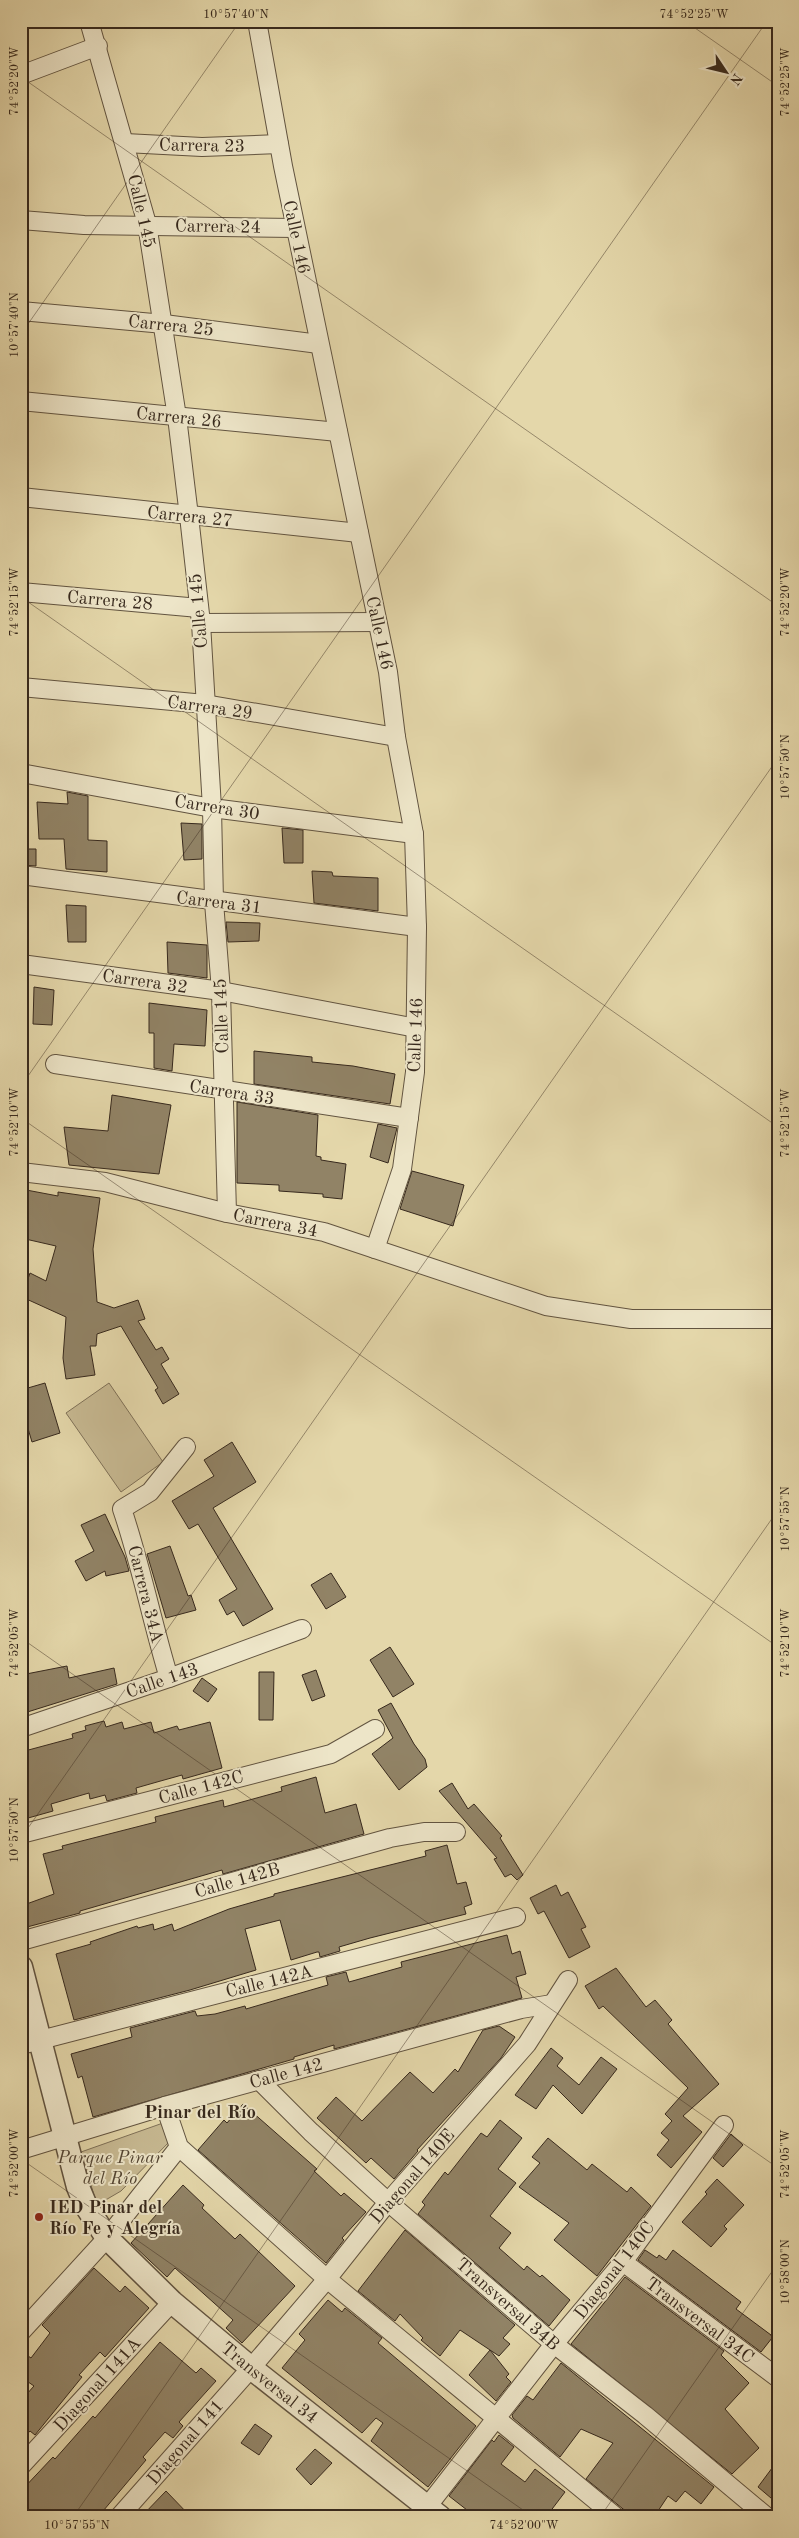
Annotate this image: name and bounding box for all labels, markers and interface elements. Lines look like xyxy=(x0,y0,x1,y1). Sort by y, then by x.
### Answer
text: 10°57'40"N xyxy=(203,8,269,21)
text: 74°52'25"W xyxy=(659,8,729,21)
text: 74°52'20"W xyxy=(8,46,21,116)
text: 74°52'25"W xyxy=(779,47,792,117)
north arrow xyxy=(702,48,752,98)
text: N xyxy=(727,70,745,88)
street label: Carrera 23 xyxy=(159,136,245,156)
street label: Calle 145 xyxy=(124,173,158,250)
street label: Calle 146 xyxy=(279,199,313,276)
street label: Carrera 24 xyxy=(175,217,261,237)
text: 10°57'40"N xyxy=(8,292,21,358)
street label: Carrera 25 xyxy=(127,313,215,339)
street label: Carrera 26 xyxy=(135,405,223,431)
street label: Carrera 27 xyxy=(146,504,234,530)
text: 74°52'15"W xyxy=(8,567,21,637)
text: 74°52'20"W xyxy=(779,567,792,637)
street label: Calle 145 xyxy=(187,573,211,649)
street label: Carrera 28 xyxy=(66,588,154,614)
street label: Calle 146 xyxy=(362,595,396,672)
street label: Carrera 29 xyxy=(166,693,254,723)
text: 10°57'50"N xyxy=(779,734,792,800)
street label: Carrera 30 xyxy=(173,792,261,824)
street label: Carrera 31 xyxy=(175,889,263,917)
street label: Carrera 32 xyxy=(101,967,189,997)
street label: Calle 145 xyxy=(212,978,232,1054)
street label: Calle 146 xyxy=(406,997,426,1073)
street label: Carrera 33 xyxy=(188,1077,276,1109)
text: 74°52'10"W xyxy=(8,1087,21,1157)
text: 74°52'15"W xyxy=(779,1088,792,1158)
street label: Carrera 34 xyxy=(231,1206,319,1241)
text: 10°57'55"N xyxy=(779,1486,792,1552)
street label: Carrera 34A xyxy=(124,1544,166,1645)
text: 74°52'05"W xyxy=(8,1608,21,1678)
text: 74°52'10"W xyxy=(779,1608,792,1678)
street label: Calle 143 xyxy=(124,1660,201,1702)
street label: Calle 142C xyxy=(157,1768,246,1808)
text: 10°57'50"N xyxy=(8,1797,21,1863)
street label: Calle 142B xyxy=(193,1860,282,1902)
street label: Calle 142A xyxy=(224,1962,315,2001)
street label: Calle 142 xyxy=(248,2056,325,2092)
district label: Pinar del Río xyxy=(144,2104,256,2123)
street label: Diagonal 140E xyxy=(367,2126,458,2227)
text: 74°52'00"W xyxy=(8,2128,21,2198)
text: 74°52'05"W xyxy=(779,2129,792,2199)
park label: Parque Pinar del Río xyxy=(56,2149,164,2188)
place label: IED Pinar del Río Fe y Alegría xyxy=(49,2199,181,2238)
marker: IED Pinar del Río Fe y Alegría xyxy=(33,2211,45,2223)
street label: Diagonal 140C xyxy=(571,2218,658,2323)
text: 10°58'00"N xyxy=(779,2239,792,2305)
street label: Transversal 34B xyxy=(452,2255,563,2354)
street label: Transversal 34C xyxy=(642,2274,757,2367)
street label: Diagonal 141A xyxy=(51,2334,145,2435)
street label: Transversal 34 xyxy=(217,2339,321,2427)
street label: Diagonal 141 xyxy=(144,2397,227,2489)
text: 10°57'55"N xyxy=(44,2519,110,2532)
text: 74°52'00"W xyxy=(489,2519,559,2532)

